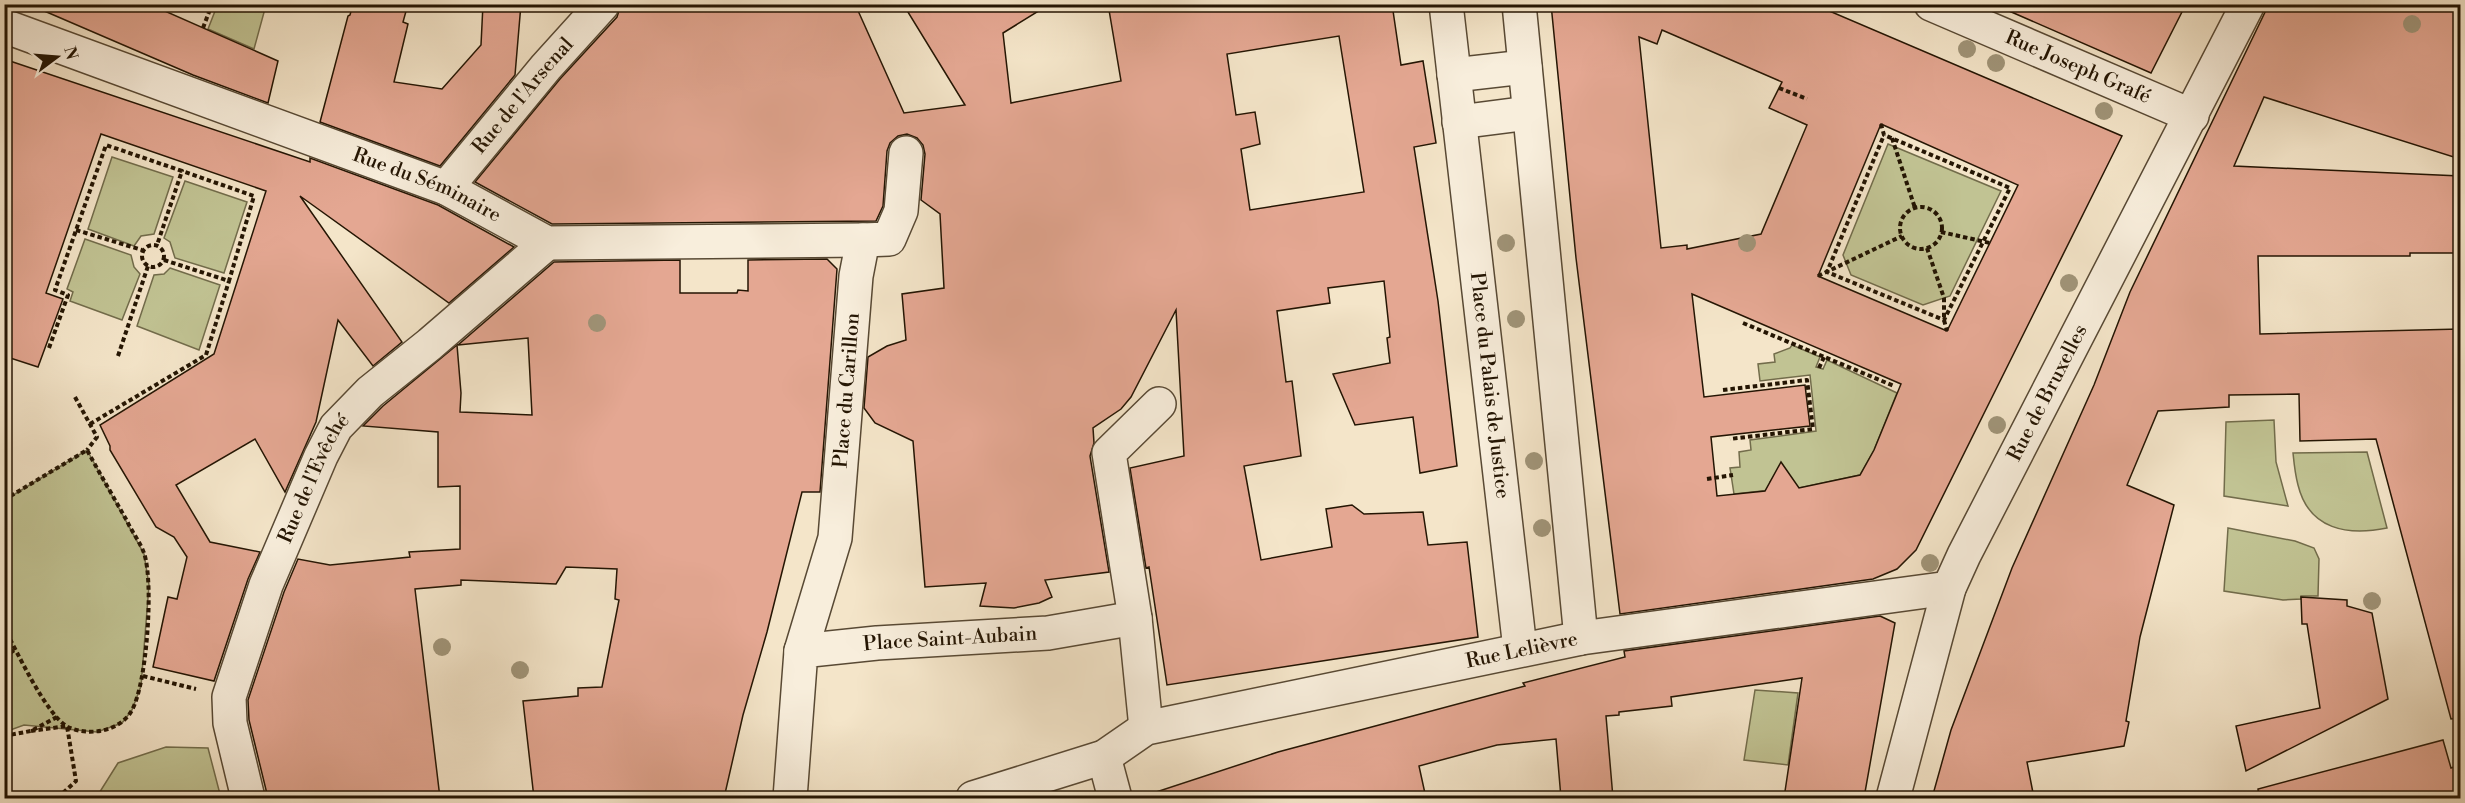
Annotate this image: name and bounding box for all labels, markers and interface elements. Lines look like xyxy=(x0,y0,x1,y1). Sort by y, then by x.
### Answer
street label: Rue Joseph Grafé xyxy=(2001,25,2155,109)
north arrow xyxy=(27,27,87,87)
street label: Rue de l'Arsenal xyxy=(467,32,579,159)
text: N xyxy=(59,44,82,62)
street label: Rue du Séminaire xyxy=(349,142,505,228)
street label: Place du Palais de Justice xyxy=(1464,271,1515,500)
street label: Place du Carillon xyxy=(828,312,866,469)
street label: Rue de Bruxelles xyxy=(2002,320,2093,465)
street label: Rue de l'Evêché xyxy=(273,408,355,547)
street label: Place Saint-Aubain xyxy=(862,621,1038,657)
street label: Rue Lelièvre xyxy=(1463,626,1580,674)

